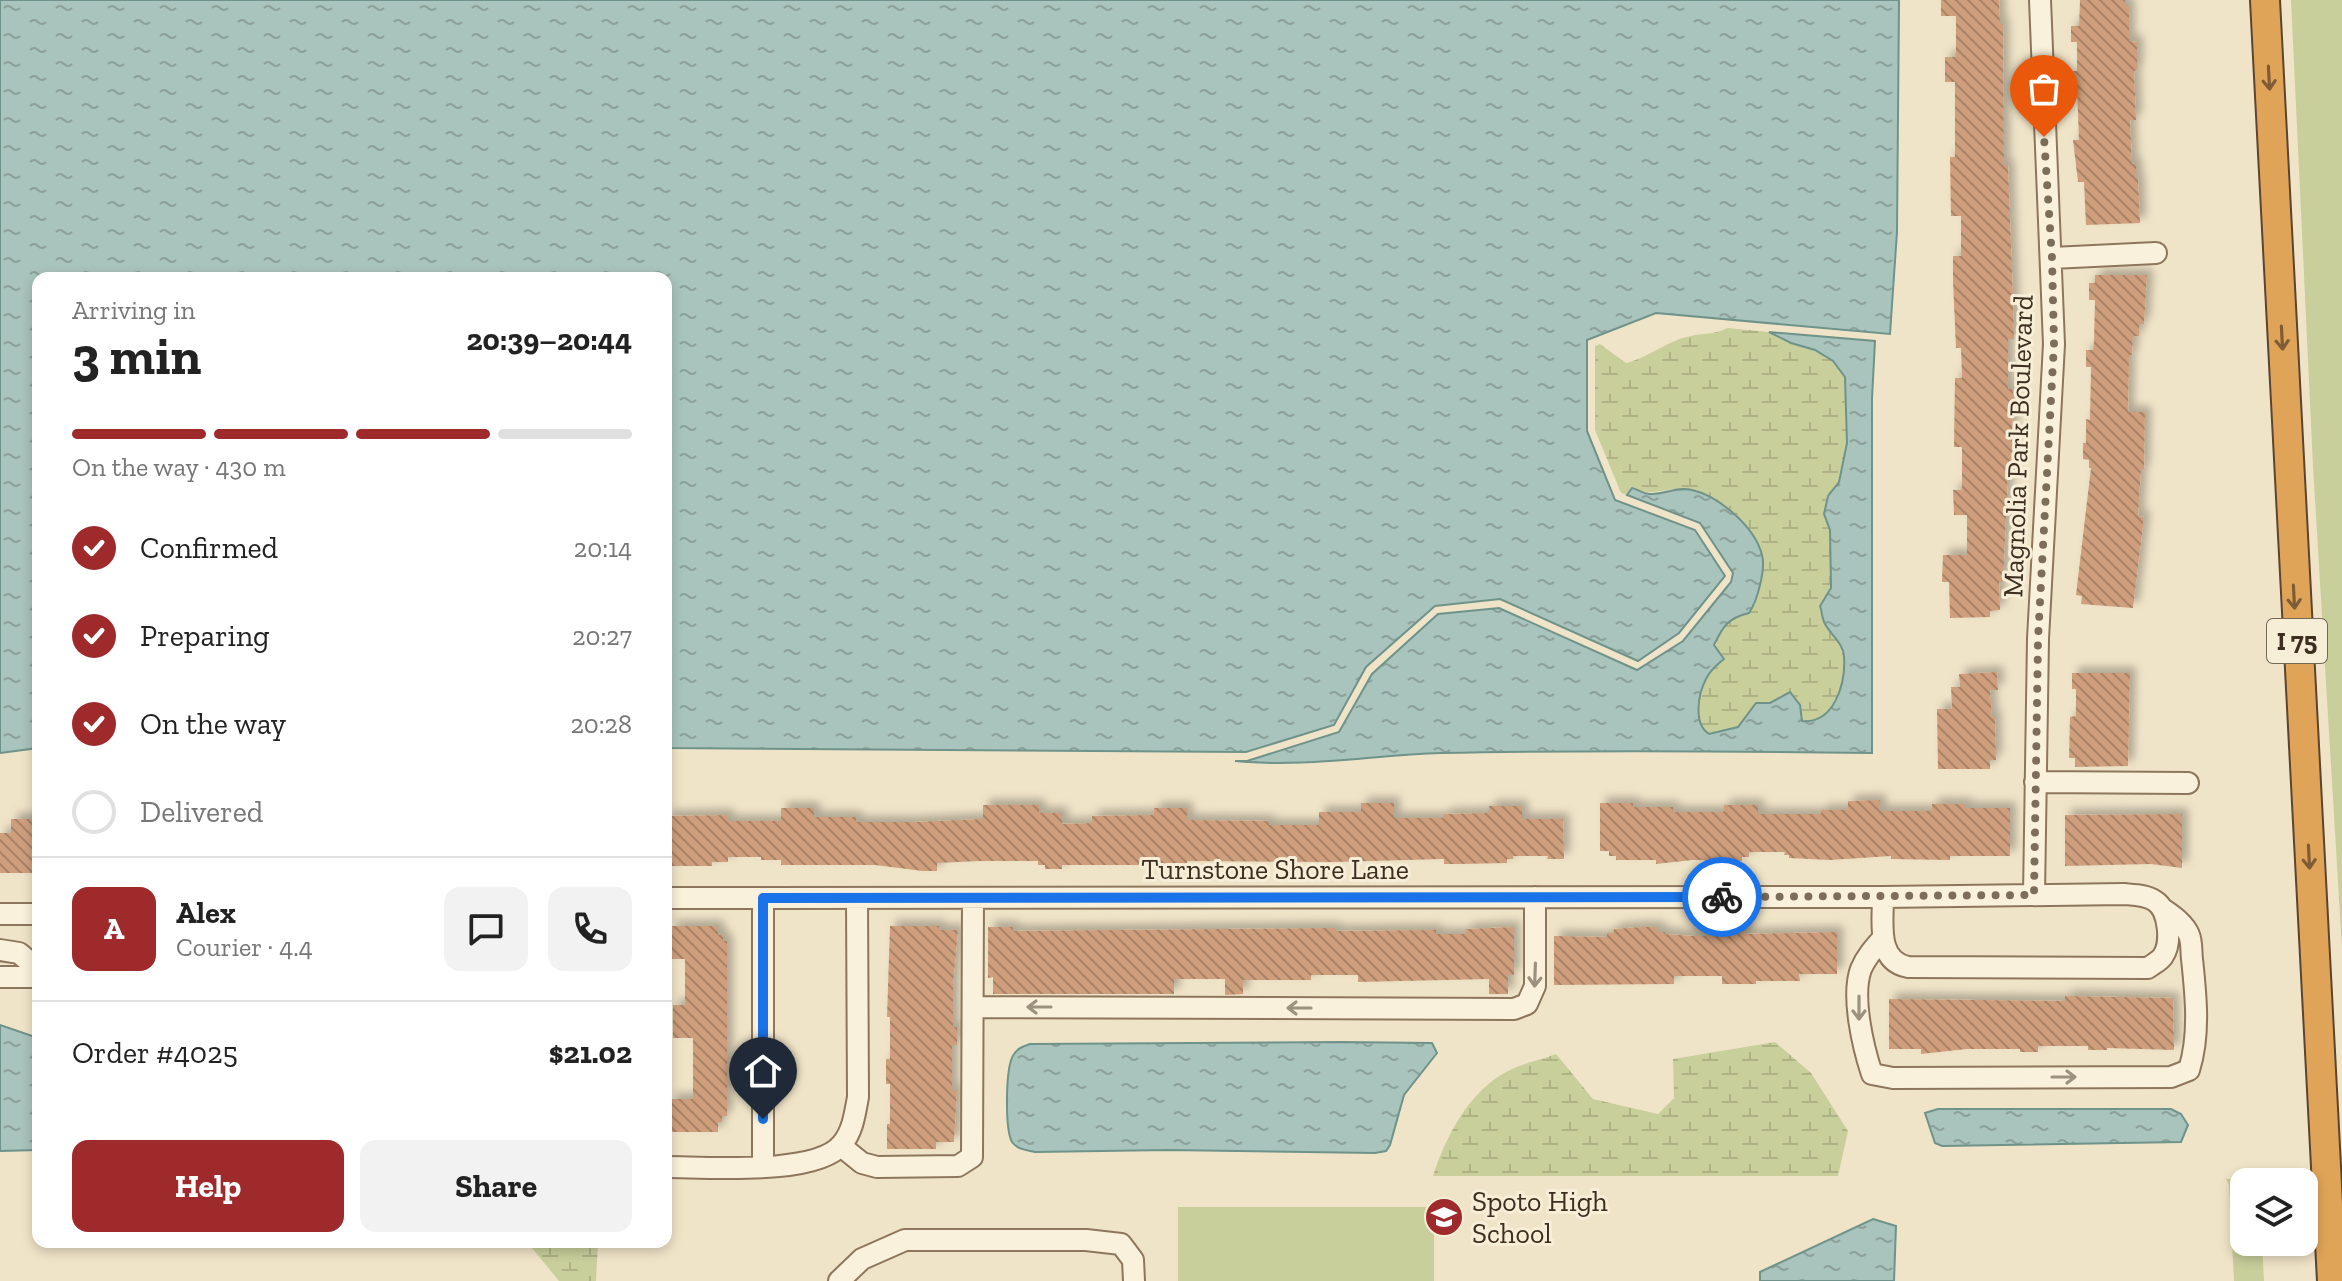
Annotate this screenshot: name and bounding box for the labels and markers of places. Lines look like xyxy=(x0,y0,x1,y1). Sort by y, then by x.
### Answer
pin xyxy=(2010,55,2078,137)
pin xyxy=(729,1037,797,1119)
place label: Spoto High School xyxy=(1472,1185,1608,1250)
school or university icon: Spoto High School xyxy=(1423,1196,1465,1238)

